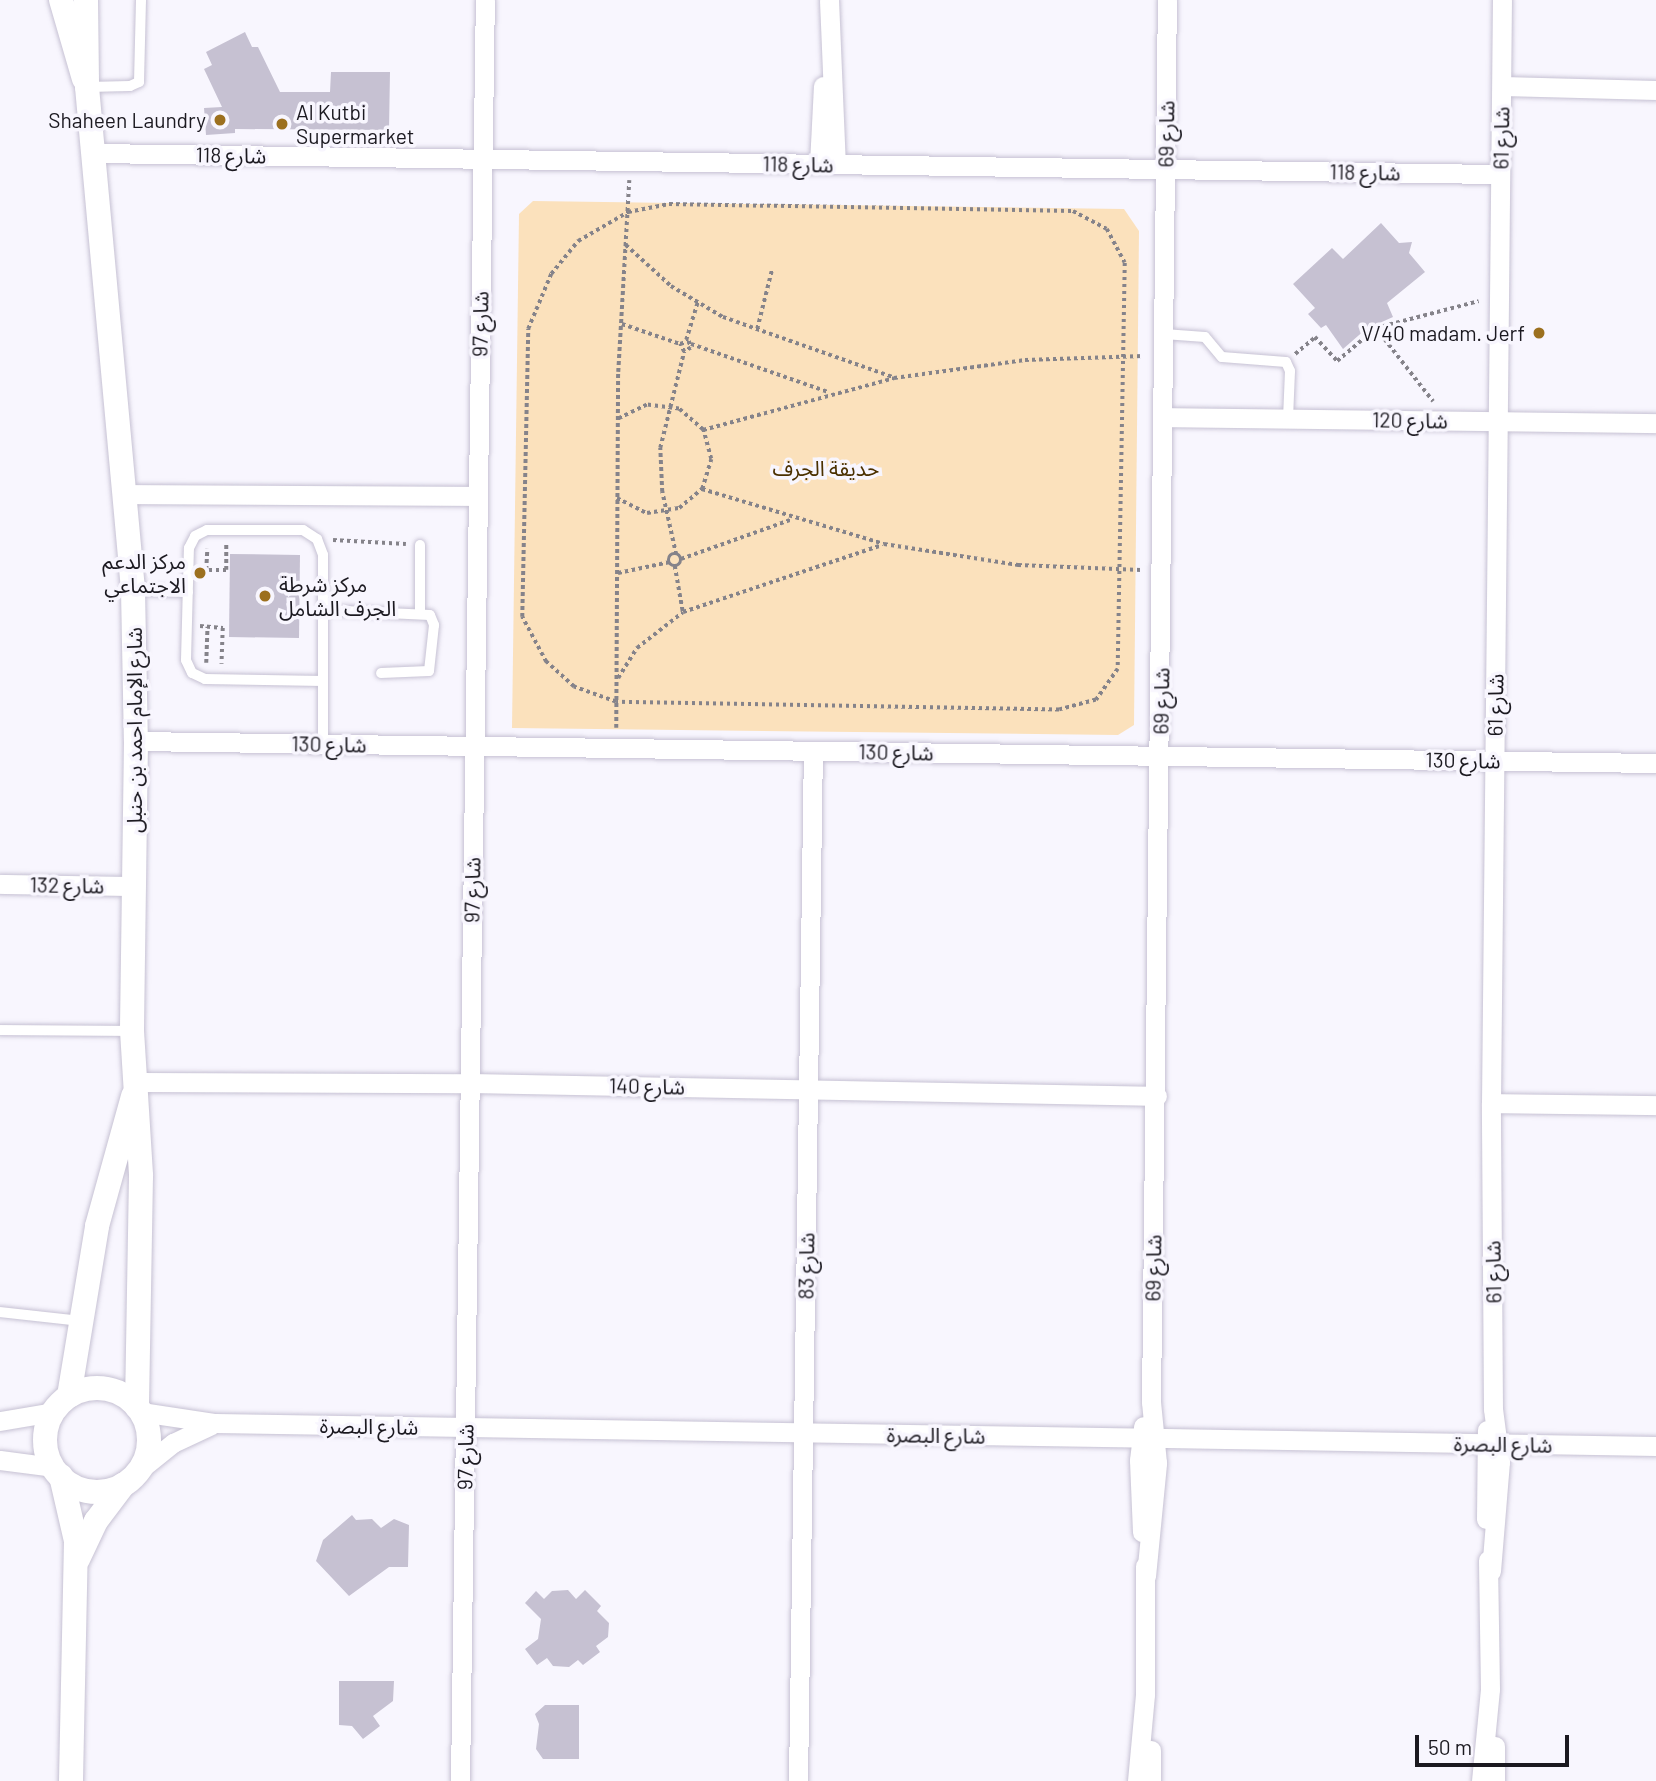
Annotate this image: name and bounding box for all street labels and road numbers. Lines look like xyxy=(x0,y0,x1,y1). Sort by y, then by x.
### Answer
street label: شارع 69 xyxy=(1153,100,1179,168)
street label: شارع 61 xyxy=(1488,106,1514,170)
street label: شارع 118 xyxy=(195,142,267,168)
street label: شارع 118 xyxy=(762,151,834,177)
street label: شارع 118 xyxy=(1329,159,1401,185)
street label: شارع 97 xyxy=(467,291,493,357)
street label: شارع 120 xyxy=(1372,407,1448,433)
street label: شارع الإمام احمد بن حنبل xyxy=(121,627,147,833)
street label: شارع 69 xyxy=(1148,667,1174,735)
street label: شارع 61 xyxy=(1482,673,1508,737)
street label: شارع 130 xyxy=(291,731,367,757)
street label: شارع 130 xyxy=(858,739,934,765)
street label: شارع 130 xyxy=(1425,747,1501,773)
street label: شارع 97 xyxy=(459,857,485,923)
street label: شارع 132 xyxy=(30,872,104,898)
street label: شارع 140 xyxy=(609,1073,685,1099)
street label: شارع 83 xyxy=(793,1232,819,1300)
street label: شارع 69 xyxy=(1140,1234,1166,1302)
street label: شارع 61 xyxy=(1480,1240,1506,1304)
street label: شارع البصرة xyxy=(319,1413,419,1439)
street label: شارع البصرة xyxy=(886,1422,986,1448)
street label: شارع 97 xyxy=(452,1424,478,1490)
street label: شارع البصرة xyxy=(1453,1431,1553,1457)

